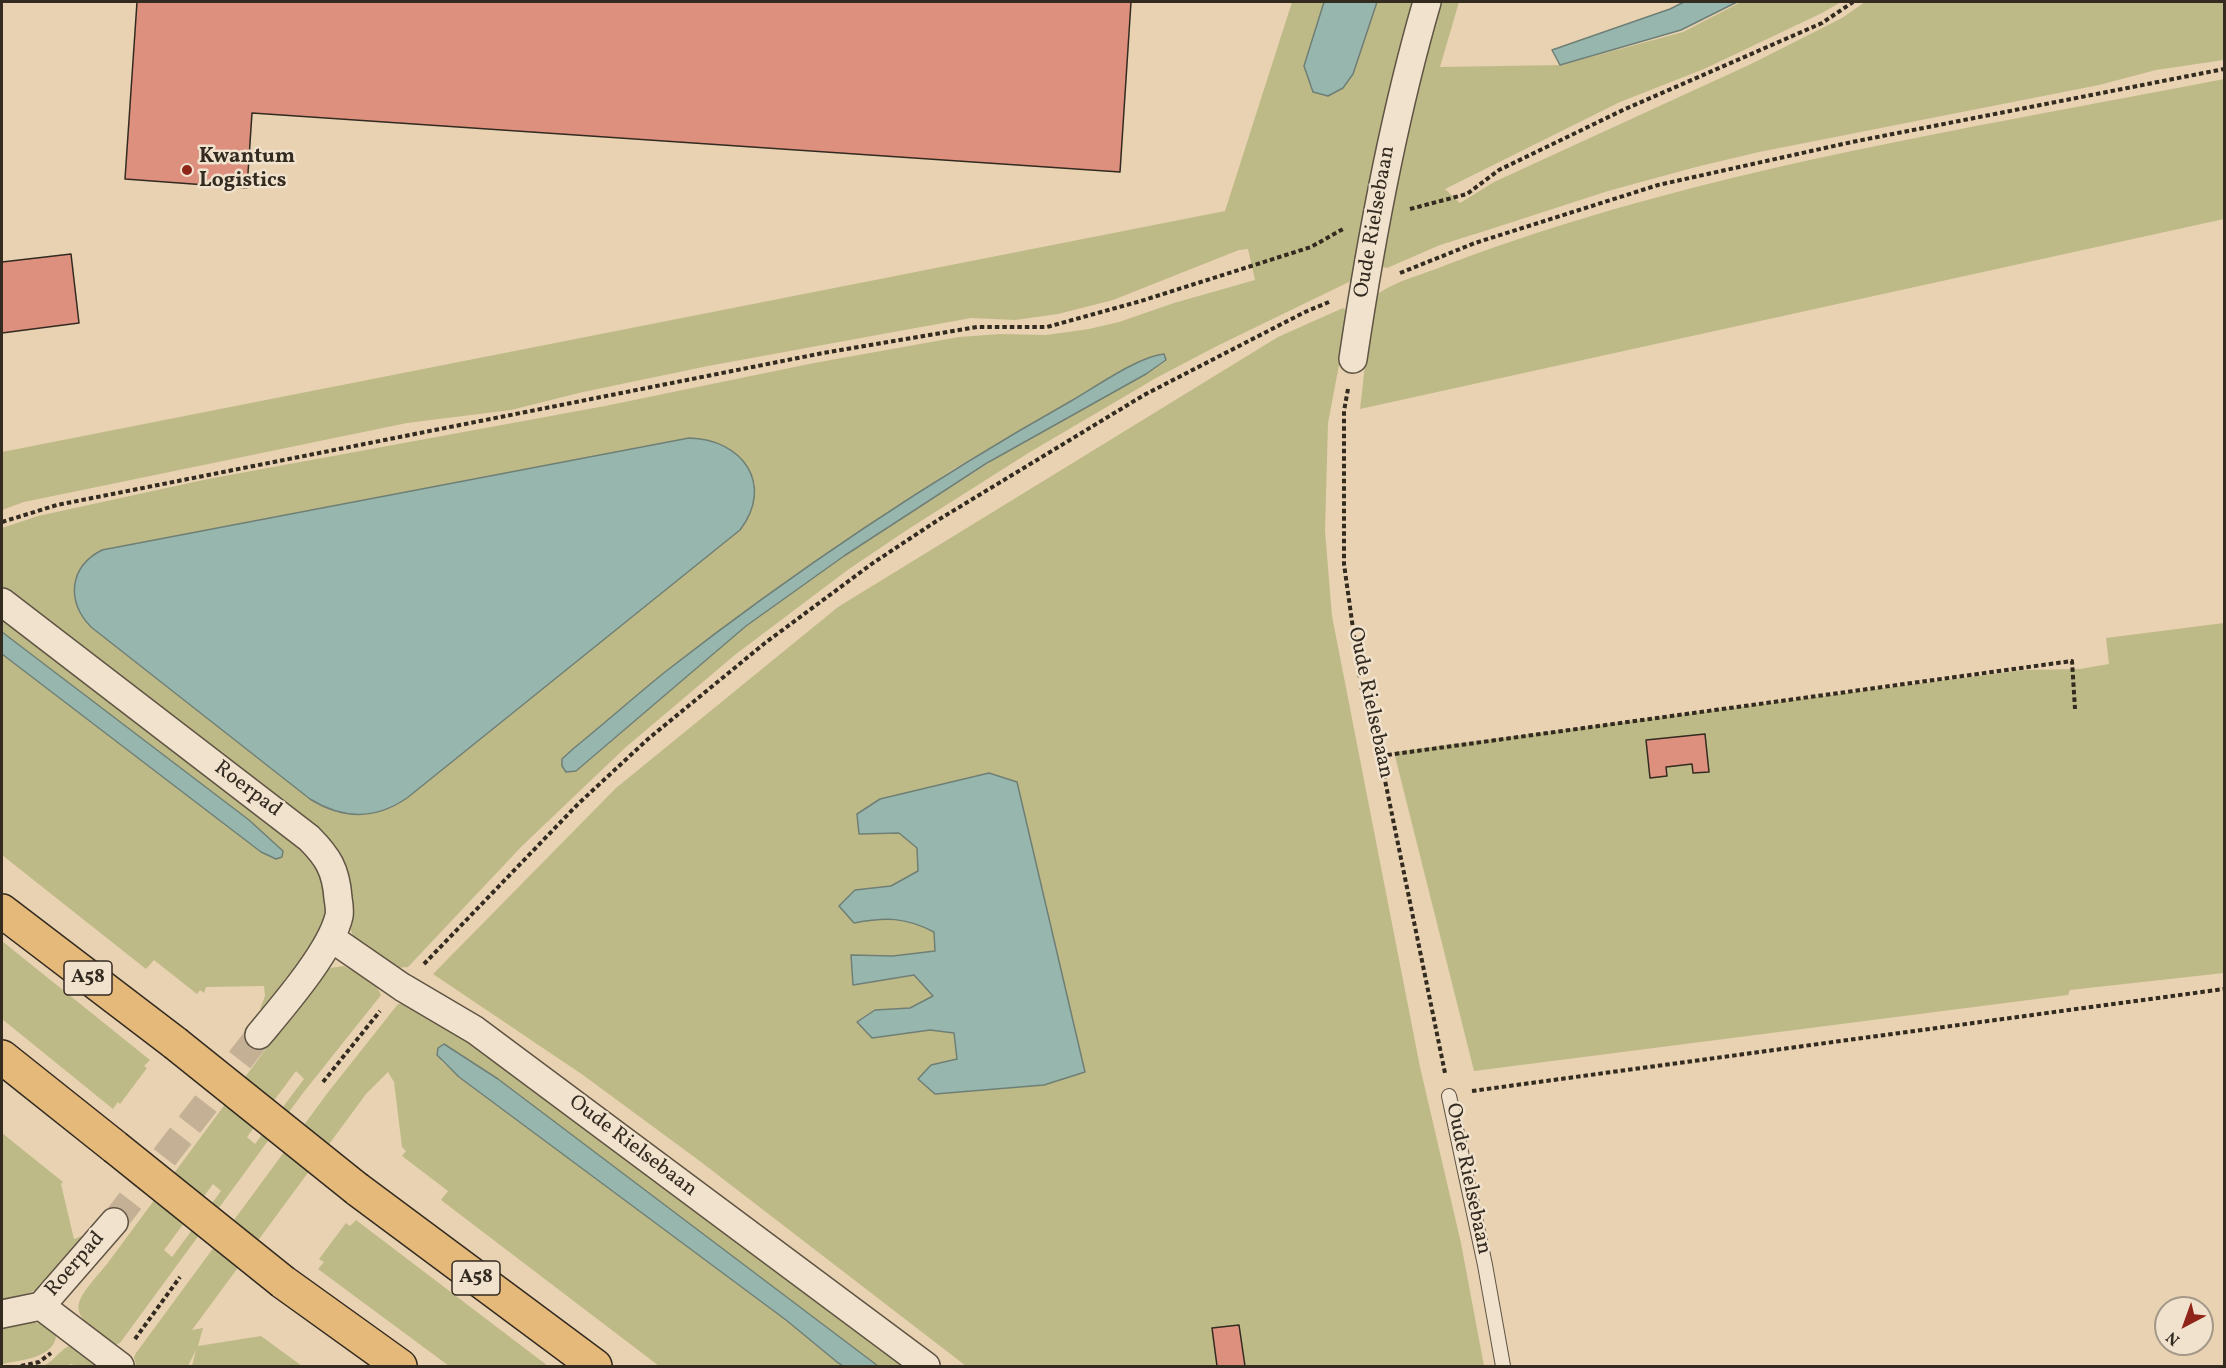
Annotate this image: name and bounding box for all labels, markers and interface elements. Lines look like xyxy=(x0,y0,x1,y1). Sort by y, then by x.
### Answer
street label: Oude Rielsebaan xyxy=(1350,144,1402,300)
place label: Kwantum Logistics xyxy=(199,145,295,195)
marker: Kwantum Logistics xyxy=(180,163,194,177)
street label: Oude Rielsebaan xyxy=(1341,625,1397,781)
street label: Roerpad xyxy=(208,756,286,824)
road number: A58 xyxy=(64,961,112,995)
street label: Oude Rielsebaan xyxy=(563,1091,701,1203)
street label: Oude Rielsebaan xyxy=(1439,1101,1495,1257)
street label: Roerpad xyxy=(41,1227,111,1303)
road number: A58 xyxy=(452,1261,500,1295)
north arrow xyxy=(2154,1296,2214,1356)
text: N xyxy=(2162,1326,2185,1350)

